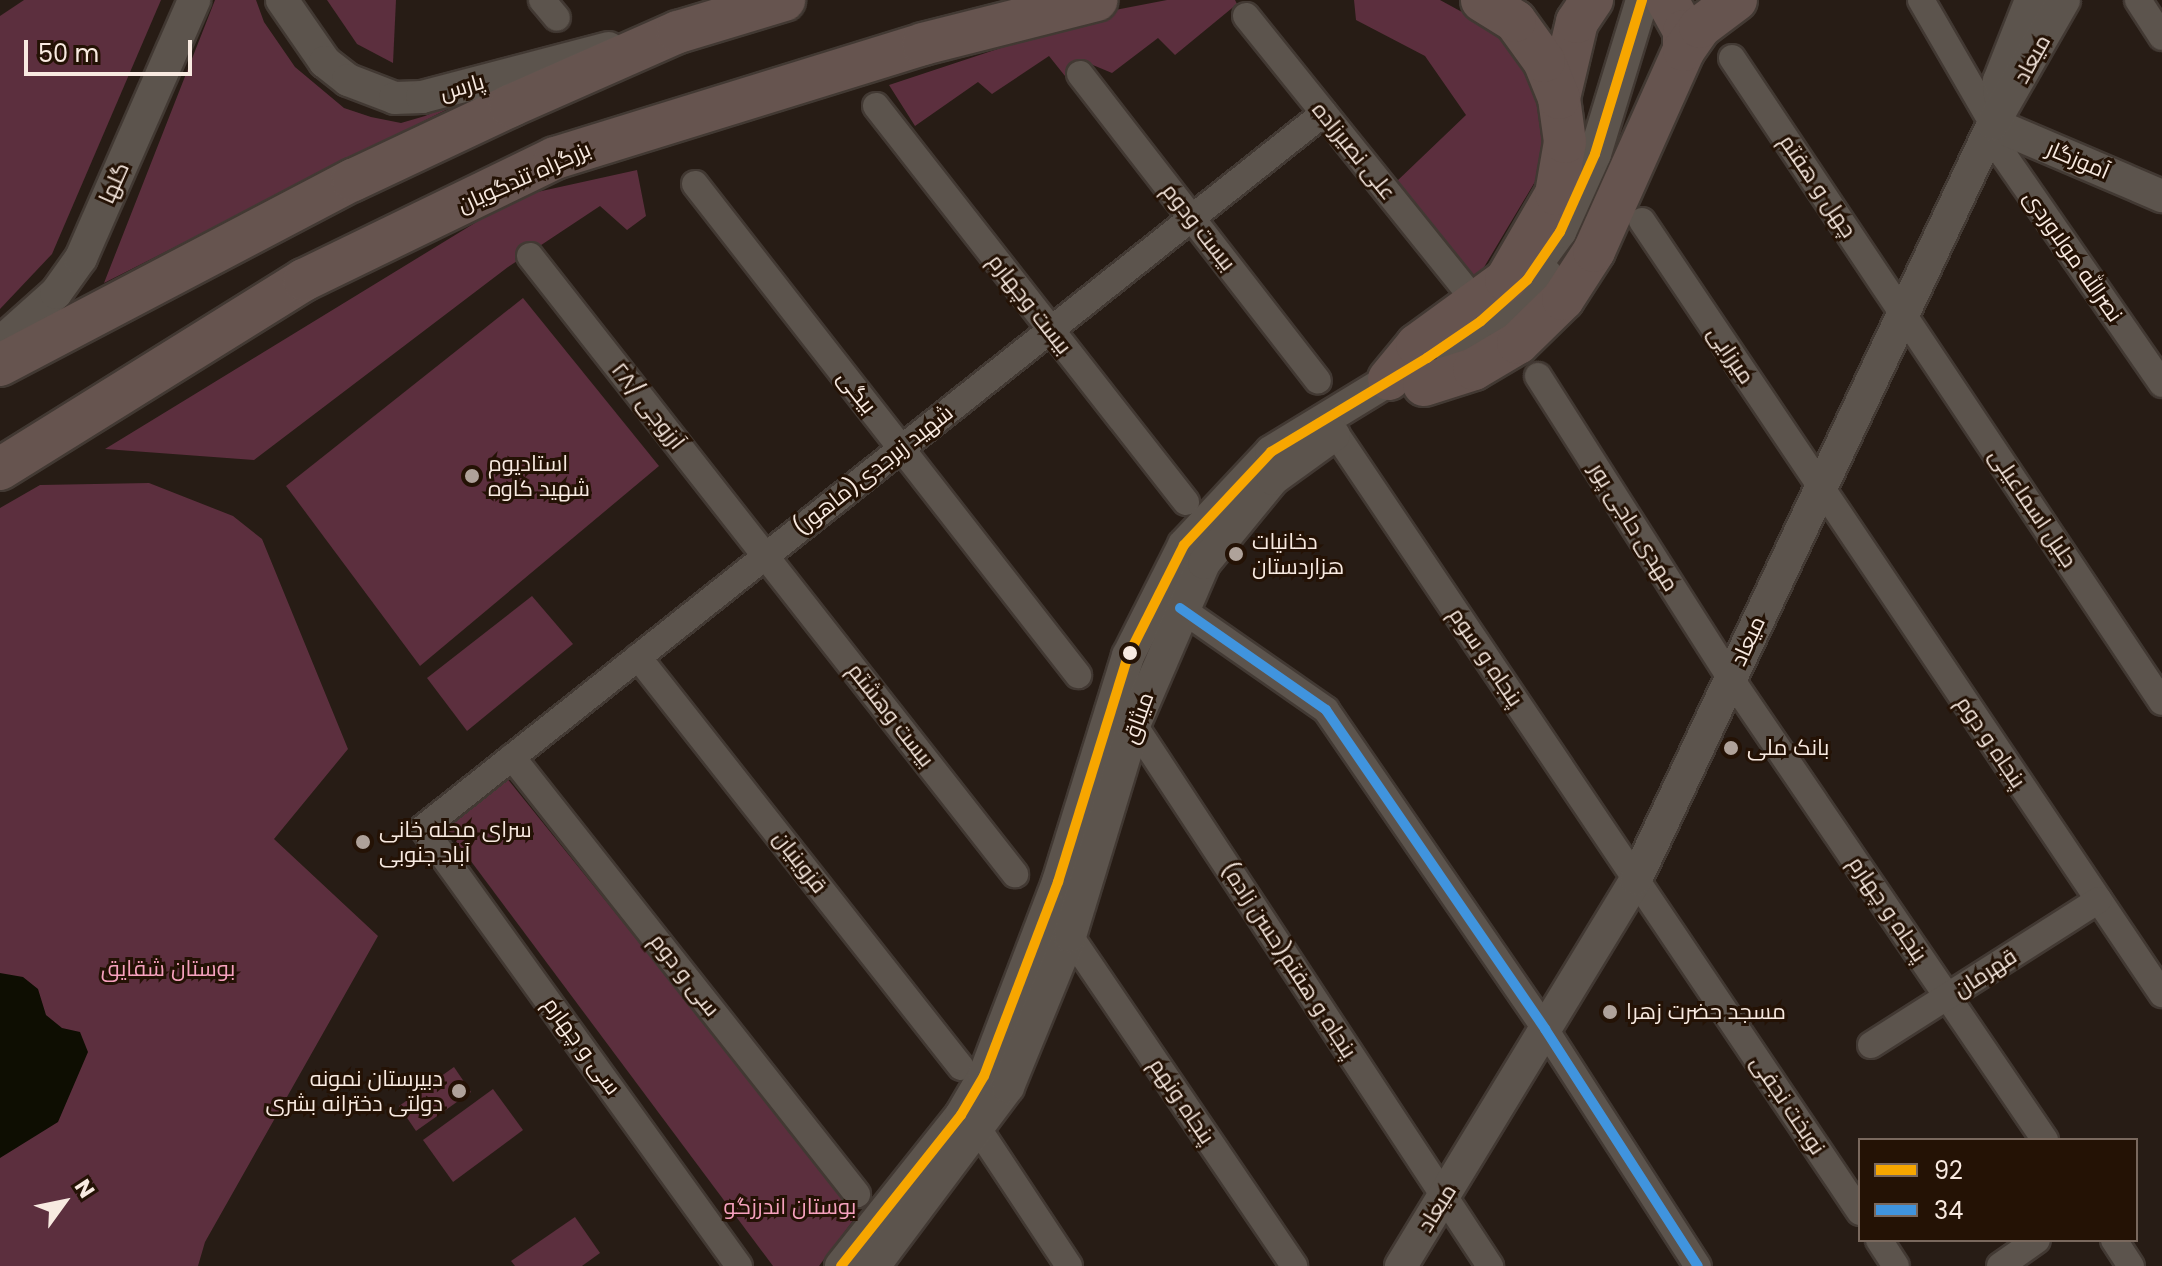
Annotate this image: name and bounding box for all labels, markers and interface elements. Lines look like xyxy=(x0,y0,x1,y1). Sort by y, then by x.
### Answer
scale bar xyxy=(28,24,196,74)
street label: میعاد xyxy=(2008,30,2056,88)
text: 50 m xyxy=(38,37,99,70)
street label: پارس xyxy=(437,68,487,106)
street label: علی نصیرزاده xyxy=(1307,97,1401,205)
street label: چهل و هفتم xyxy=(1774,130,1862,242)
street label: آموزگار xyxy=(2043,135,2113,185)
street label: بزرگراه تندگویان xyxy=(453,136,595,218)
street label: گلها xyxy=(93,158,135,208)
street label: بیست ودوم xyxy=(1157,178,1241,276)
street label: نصرالله مولاوردی xyxy=(2018,185,2128,327)
street label: بیست وچهارم xyxy=(983,249,1077,359)
street label: میرزایی xyxy=(1702,321,1760,389)
street label: آرزوجی /۲۸ xyxy=(606,357,690,455)
street label: بیگی xyxy=(832,365,882,419)
street label: شهید زبرجدی(ماهور) xyxy=(788,399,958,541)
street label: جلیل اسماعیلی xyxy=(1984,443,2082,573)
place label: استادیوم شهید کاوه xyxy=(488,450,590,502)
street label: مهدی حاجی پور xyxy=(1584,458,1684,596)
marker: استادیوم شهید کاوه xyxy=(463,467,481,485)
place label: دخانیات هزاردستان xyxy=(1252,528,1344,580)
marker: دخانیات هزاردستان xyxy=(1227,545,1245,563)
street label: پنجاه و سوم xyxy=(1443,603,1529,711)
street label: میعاد xyxy=(1725,612,1771,670)
unlabelled marker xyxy=(1122,645,1138,661)
street label: بیست وهشتم xyxy=(842,658,940,772)
street label: میثاق xyxy=(1117,689,1159,747)
street label: پنجاه و دوم xyxy=(1951,691,2031,793)
place label: بانک ملی xyxy=(1747,735,1829,761)
marker: بانک ملی xyxy=(1722,739,1740,757)
place label: سرای محله خانی آباد جنوبی xyxy=(379,816,532,868)
street label: قزوینیان xyxy=(767,826,833,898)
marker: سرای محله خانی آباد جنوبی xyxy=(354,833,372,851)
street label: پنجاه و چهارم xyxy=(1843,851,1933,967)
street label: (حسن زاده)پنجاه و هفتم xyxy=(1216,857,1362,1063)
street label: سی و دوم xyxy=(645,928,725,1022)
street label: قهرمان xyxy=(1949,943,2021,1003)
park label: بوستان شقایق xyxy=(101,956,235,982)
street label: سی و چهارم xyxy=(538,992,626,1100)
place label: مسجد حضرت زهرا xyxy=(1626,999,1786,1025)
marker: مسجد حضرت زهرا xyxy=(1601,1003,1619,1021)
street label: نوبخت نجفی xyxy=(1745,1050,1831,1160)
street label: پنجاه ونهم xyxy=(1144,1053,1220,1149)
place label: دبیرستان نمونه دولتی دخترانه بشری xyxy=(266,1065,443,1116)
marker: دبیرستان نمونه دولتی دخترانه بشری xyxy=(450,1082,468,1100)
legend xyxy=(1858,1138,2138,1242)
text: 92 xyxy=(1934,1154,1963,1187)
north arrow xyxy=(24,1162,104,1242)
text: N xyxy=(67,1173,102,1204)
street label: میعاد xyxy=(1412,1179,1462,1237)
park label: بوستان اندرزگو xyxy=(724,1194,856,1220)
text: 34 xyxy=(1934,1194,1963,1227)

